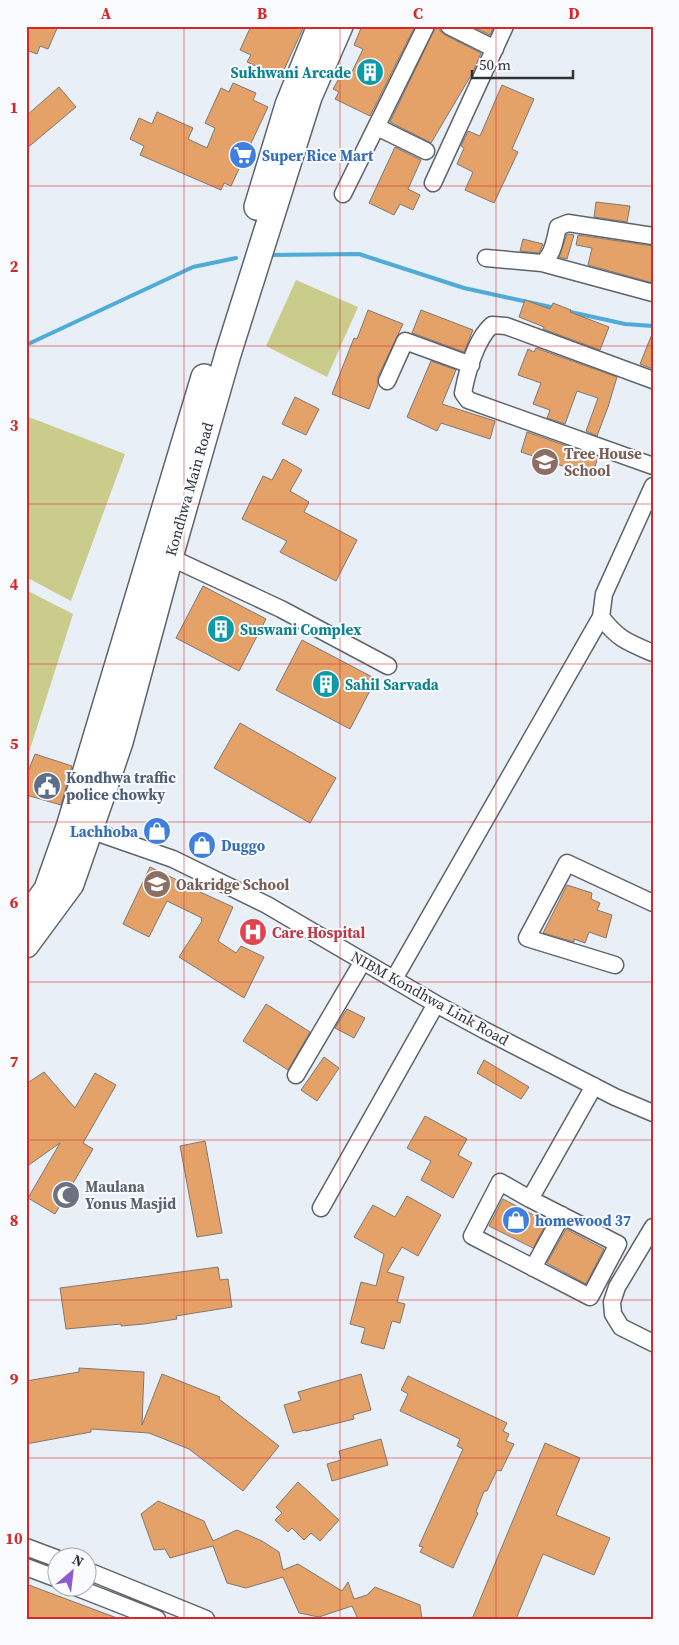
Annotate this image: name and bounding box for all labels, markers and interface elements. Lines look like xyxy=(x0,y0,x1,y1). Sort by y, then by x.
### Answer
text: A xyxy=(101,2,112,24)
text: B xyxy=(257,2,268,24)
text: C xyxy=(413,2,423,24)
text: D xyxy=(568,2,580,24)
scale bar xyxy=(472,48,573,80)
text: 50 m xyxy=(479,54,511,75)
building icon: Sukhwani Arcade xyxy=(355,57,385,87)
place label: Sukhwani Arcade xyxy=(230,62,351,83)
text: 1 xyxy=(10,96,18,118)
supermarket icon: Super Rice Mart xyxy=(228,140,258,170)
place label: Super Rice Mart xyxy=(262,145,374,166)
text: 2 xyxy=(10,255,19,277)
text: 3 xyxy=(10,414,19,436)
street label: Kondhwa Main Road xyxy=(160,419,218,558)
place label: Tree House School xyxy=(564,443,642,481)
school or university icon: Tree House School xyxy=(530,447,560,477)
text: 4 xyxy=(10,573,19,595)
building icon: Suswani Complex xyxy=(206,614,236,644)
place label: Suswani Complex xyxy=(240,619,362,640)
building icon: Sahil Sarvada xyxy=(311,669,341,699)
place label: Sahil Sarvada xyxy=(345,674,440,695)
text: 5 xyxy=(10,732,19,754)
place label: Kondhwa traffic police chowky xyxy=(66,767,176,805)
public building icon: Kondhwa traffic police chowky xyxy=(32,771,62,801)
shop icon: Lachhoba xyxy=(142,816,172,846)
place label: Lachhoba xyxy=(70,821,139,842)
shop icon: Duggo xyxy=(187,830,217,860)
place label: Duggo xyxy=(221,835,266,856)
school or university icon: Oakridge School xyxy=(142,869,172,899)
place label: Oakridge School xyxy=(176,874,290,895)
text: 6 xyxy=(10,891,19,913)
hospital icon: Care Hospital xyxy=(238,917,268,947)
place label: Care Hospital xyxy=(272,922,365,943)
street label: NIBM Kondhwa Link Road xyxy=(347,946,513,1050)
text: 7 xyxy=(10,1050,19,1072)
place label: Maulana Yonus Masjid xyxy=(85,1176,176,1214)
mosque icon: Maulana Yonus Masjid xyxy=(51,1180,81,1210)
shop icon: homewood 37 xyxy=(501,1205,531,1235)
text: 8 xyxy=(10,1209,18,1231)
place label: homewood 37 xyxy=(535,1210,631,1231)
text: 9 xyxy=(10,1368,19,1390)
text: 10 xyxy=(5,1527,23,1549)
north arrow xyxy=(48,1548,98,1598)
text: N xyxy=(69,1549,87,1572)

